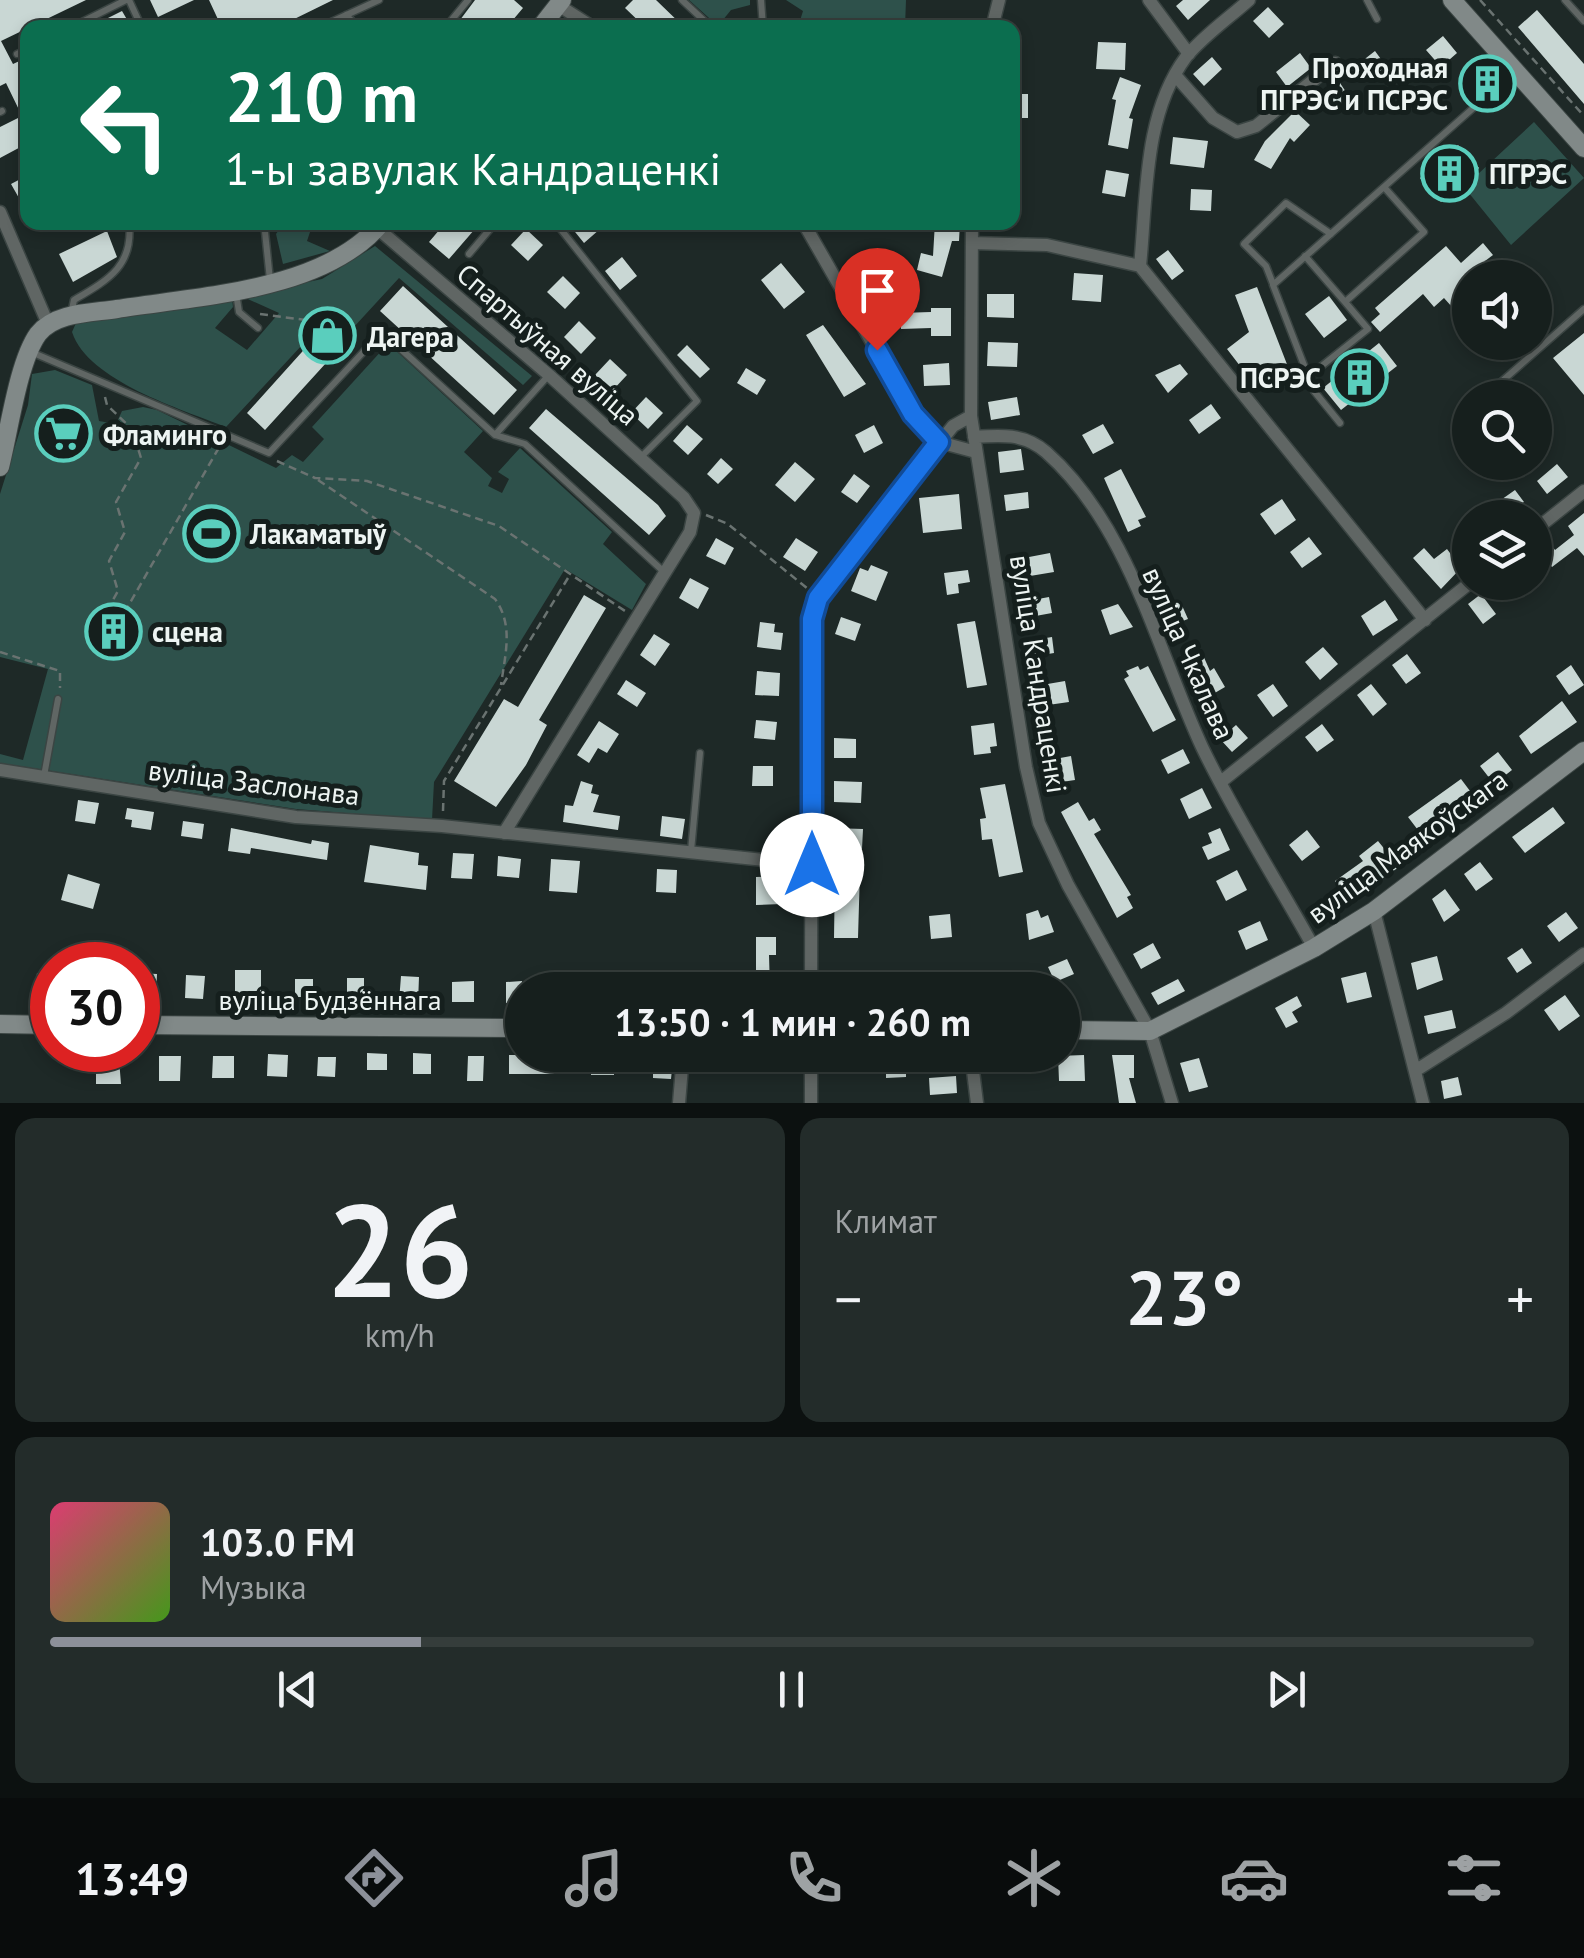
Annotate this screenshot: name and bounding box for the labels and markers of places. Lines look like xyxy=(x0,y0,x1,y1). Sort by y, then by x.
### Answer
place label: Проходная ПГРЭС и ПСРЭС xyxy=(1260,49,1448,118)
building icon: Проходная ПГРЭС и ПСРЭС xyxy=(1457,53,1517,113)
building icon: ПГРЭС xyxy=(1420,143,1480,203)
place label: ПГРЭС xyxy=(1489,155,1567,192)
pin xyxy=(835,248,920,351)
shop icon: Дагера xyxy=(298,306,358,366)
place label: Дагера xyxy=(367,318,454,355)
building icon: ПСРЭС xyxy=(1330,347,1390,407)
place label: ПСРЭС xyxy=(1240,359,1321,396)
supermarket icon: Фламинго xyxy=(34,404,94,464)
place label: Фламинго xyxy=(103,416,227,453)
sports icon: Лакаматыў xyxy=(181,503,241,563)
place label: Лакаматыў xyxy=(249,515,387,552)
building icon: сцена xyxy=(83,601,143,661)
place label: сцена xyxy=(152,613,223,650)

